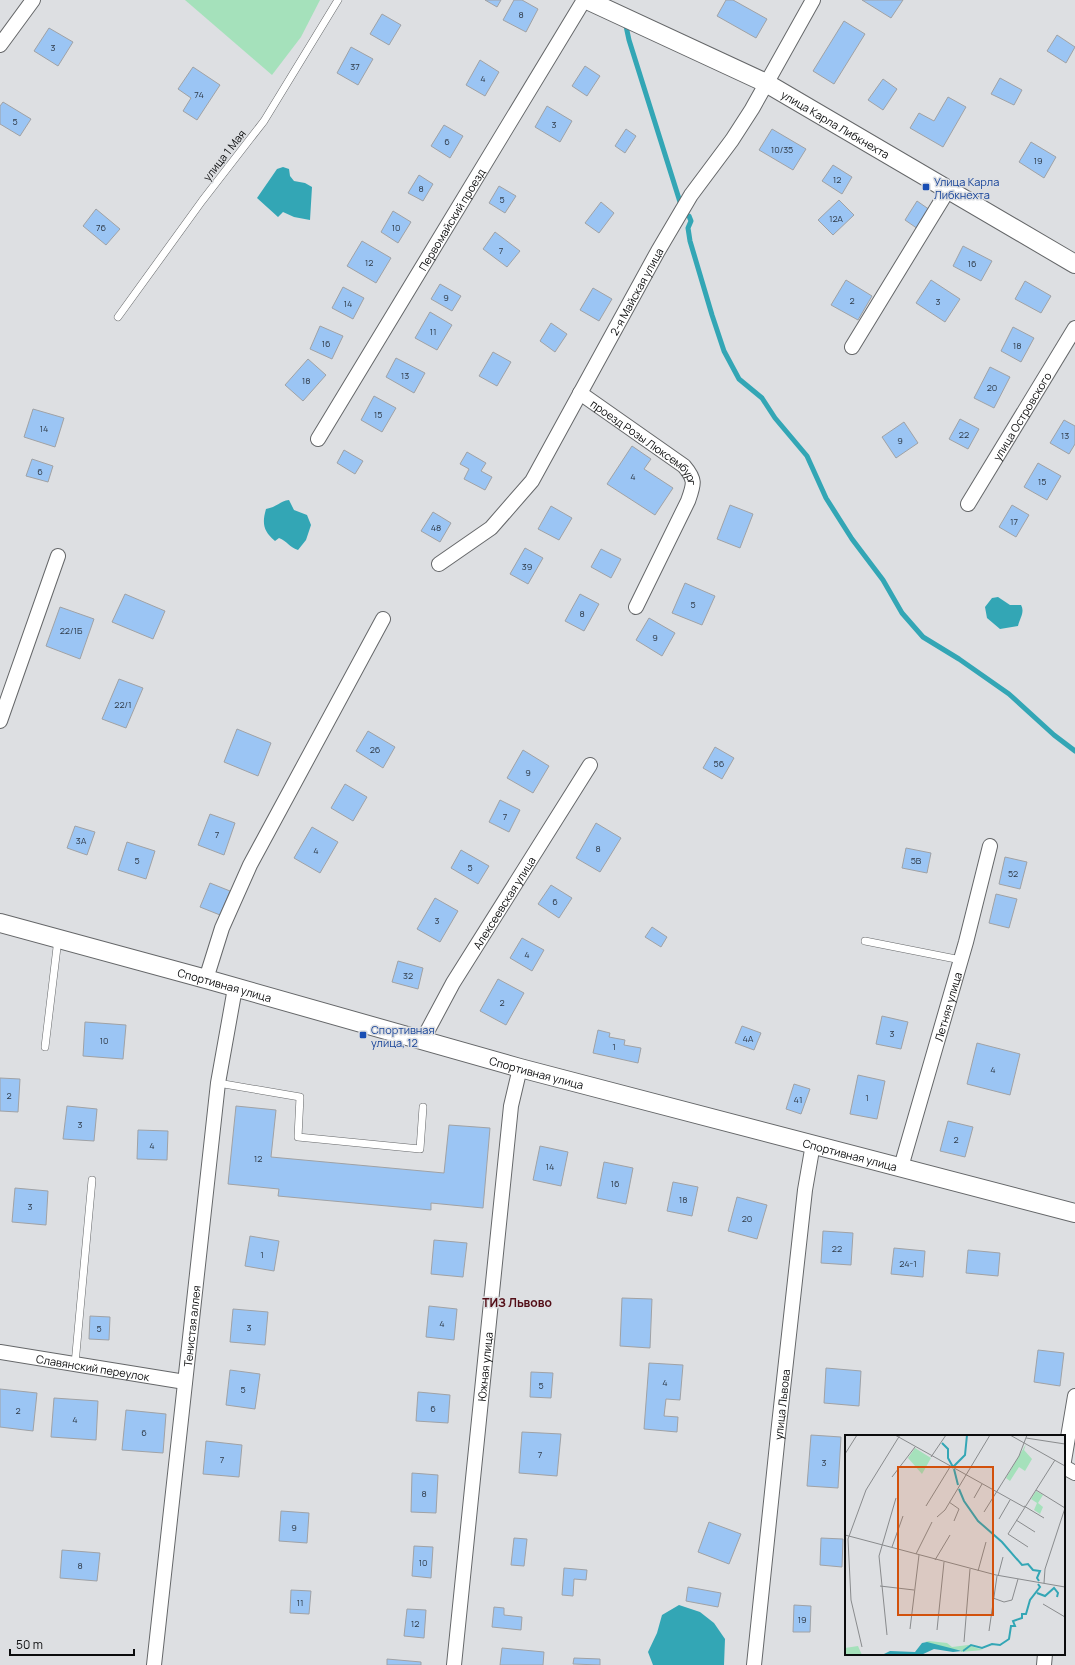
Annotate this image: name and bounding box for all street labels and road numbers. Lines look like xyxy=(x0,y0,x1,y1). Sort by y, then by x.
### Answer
street label: улица Карла Либкнехта xyxy=(779,86,893,161)
street label: улица 1 Мая xyxy=(199,126,249,184)
street label: Первомайский проезд xyxy=(414,165,488,273)
street label: 2-я Майская улица xyxy=(606,245,666,338)
street label: улица Островского xyxy=(989,368,1054,463)
street label: проезд Розы Люксембург xyxy=(588,396,700,485)
street label: Алексеевская улица xyxy=(469,853,539,952)
street label: Спортивная улица xyxy=(176,964,273,1005)
street label: Летняя улица xyxy=(930,970,964,1043)
street label: Спортивная улица xyxy=(488,1052,585,1092)
street label: Спортивная улица xyxy=(801,1135,899,1174)
street label: Тенистая аллея xyxy=(179,1284,203,1368)
street label: Южная улица xyxy=(473,1331,495,1402)
street label: Славянский переулок xyxy=(35,1350,151,1384)
street label: улица Львова xyxy=(770,1368,793,1441)

